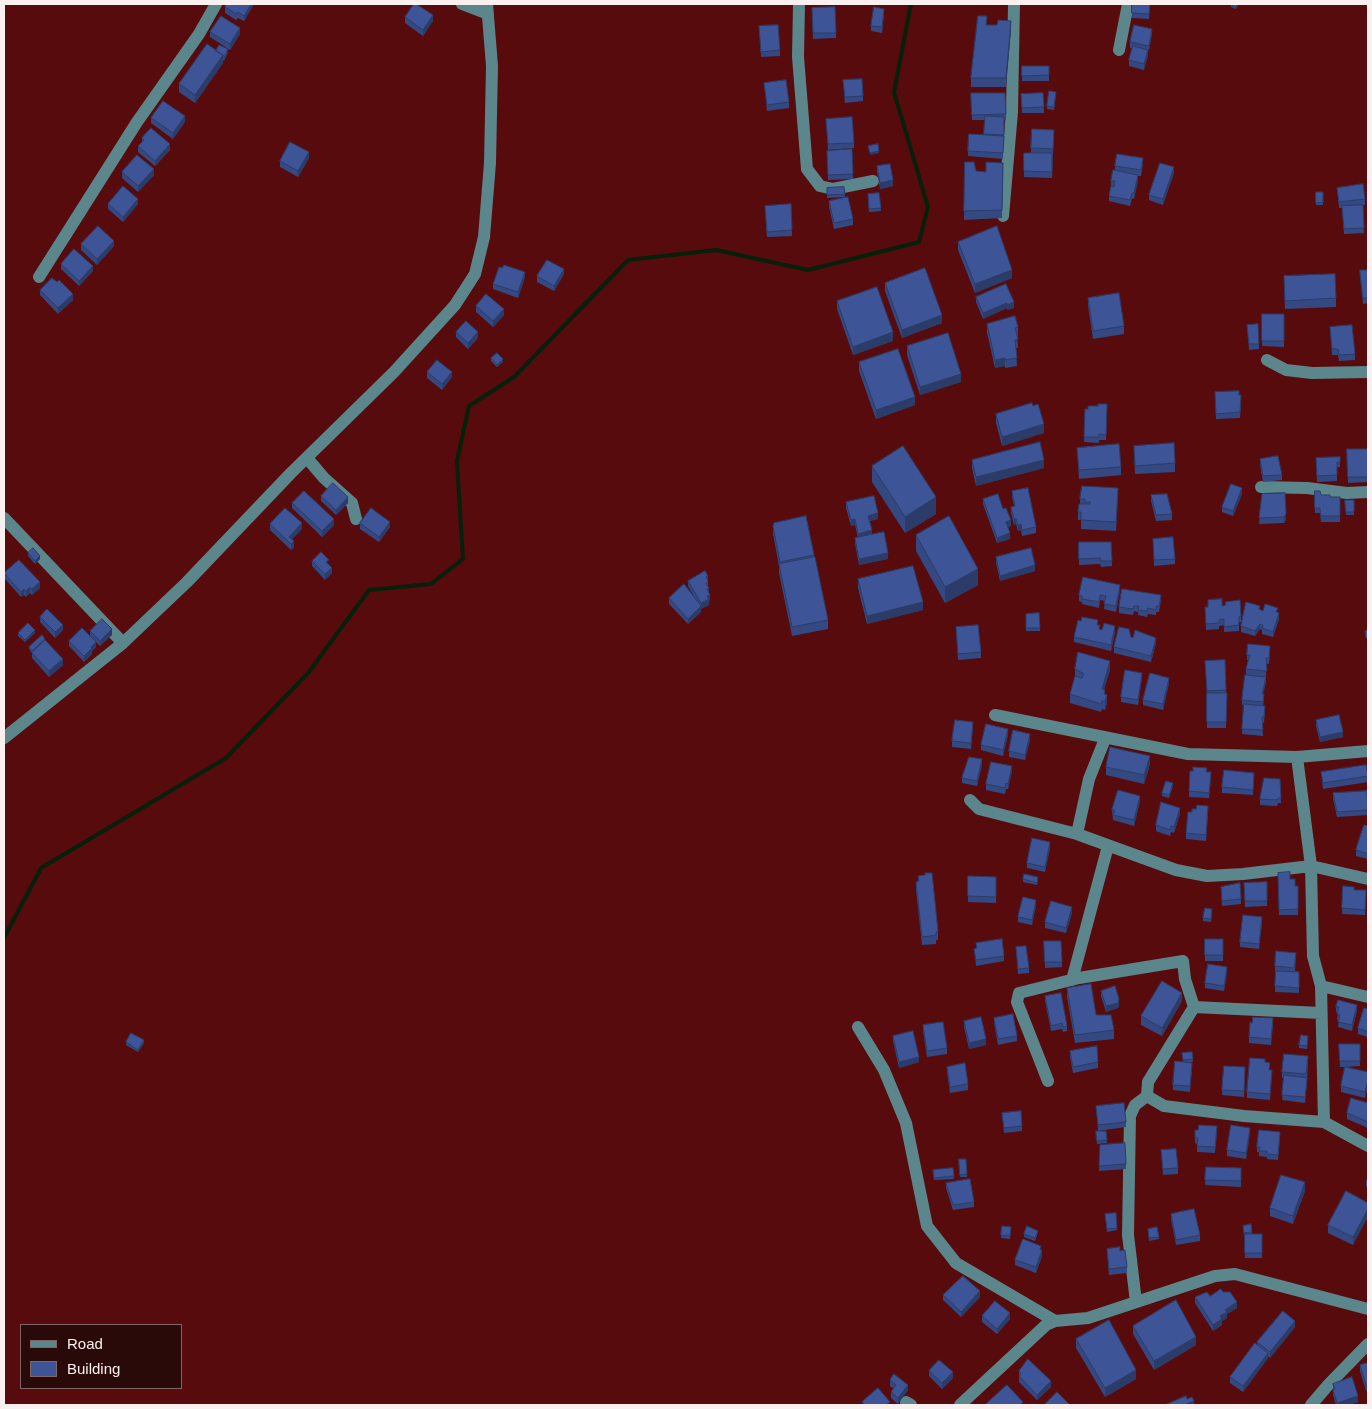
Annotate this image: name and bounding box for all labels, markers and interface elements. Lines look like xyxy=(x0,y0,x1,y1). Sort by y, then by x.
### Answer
legend xyxy=(20,1324,182,1389)
text: Road xyxy=(67,1335,103,1352)
text: Building xyxy=(67,1360,120,1377)

